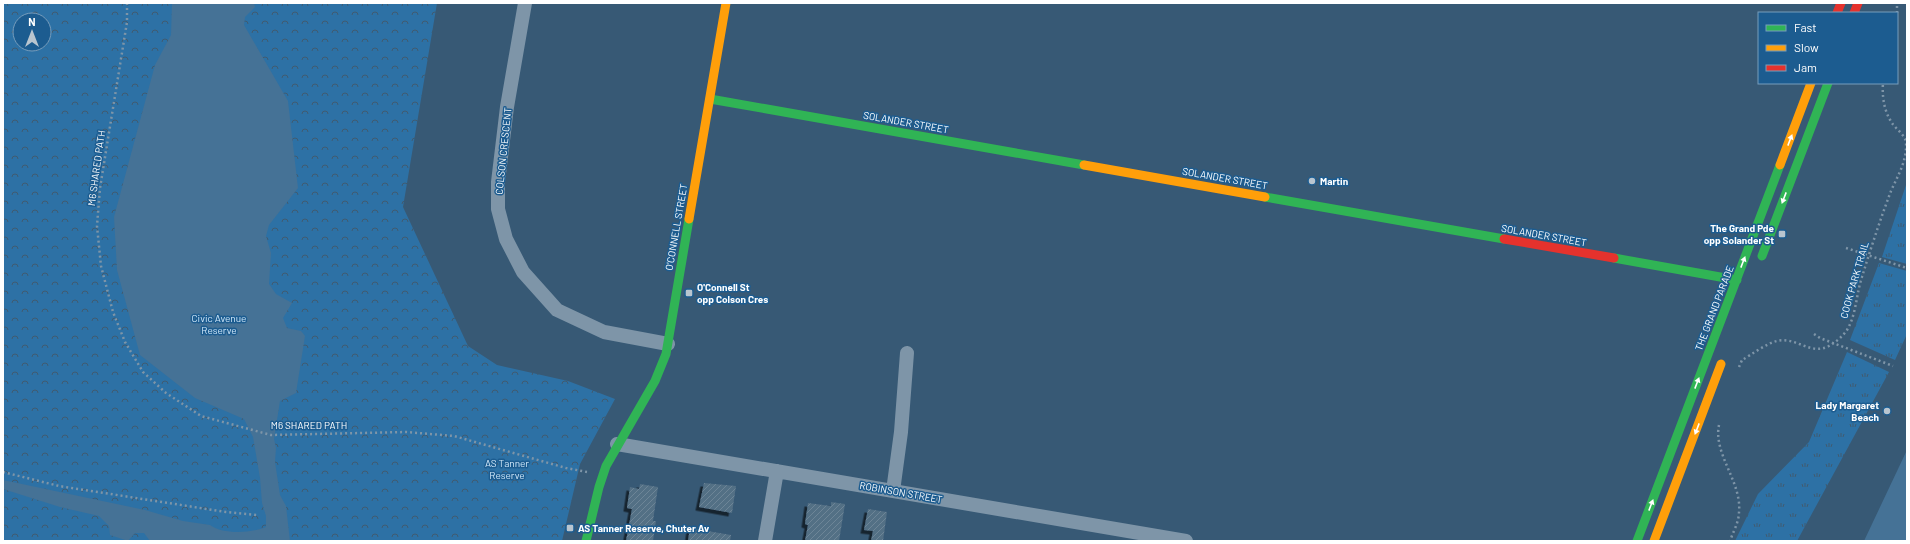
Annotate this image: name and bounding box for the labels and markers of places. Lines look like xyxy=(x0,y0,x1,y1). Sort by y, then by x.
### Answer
place label: Martin xyxy=(1320,175,1348,187)
marker: Martin xyxy=(1307,176,1317,186)
place label: The Grand Pde opp Solander St xyxy=(1704,222,1775,246)
marker: The Grand Pde opp Solander St xyxy=(1777,229,1787,239)
place label: O'Connell St opp Colson Cres xyxy=(697,281,768,305)
marker: O'Connell St opp Colson Cres xyxy=(684,288,694,298)
place label: Lady Margaret Beach xyxy=(1816,399,1879,423)
marker: Lady Margaret Beach xyxy=(1882,406,1892,416)
place label: AS Tanner Reserve, Chuter Av xyxy=(578,522,709,534)
marker: AS Tanner Reserve, Chuter Av xyxy=(565,523,575,533)

